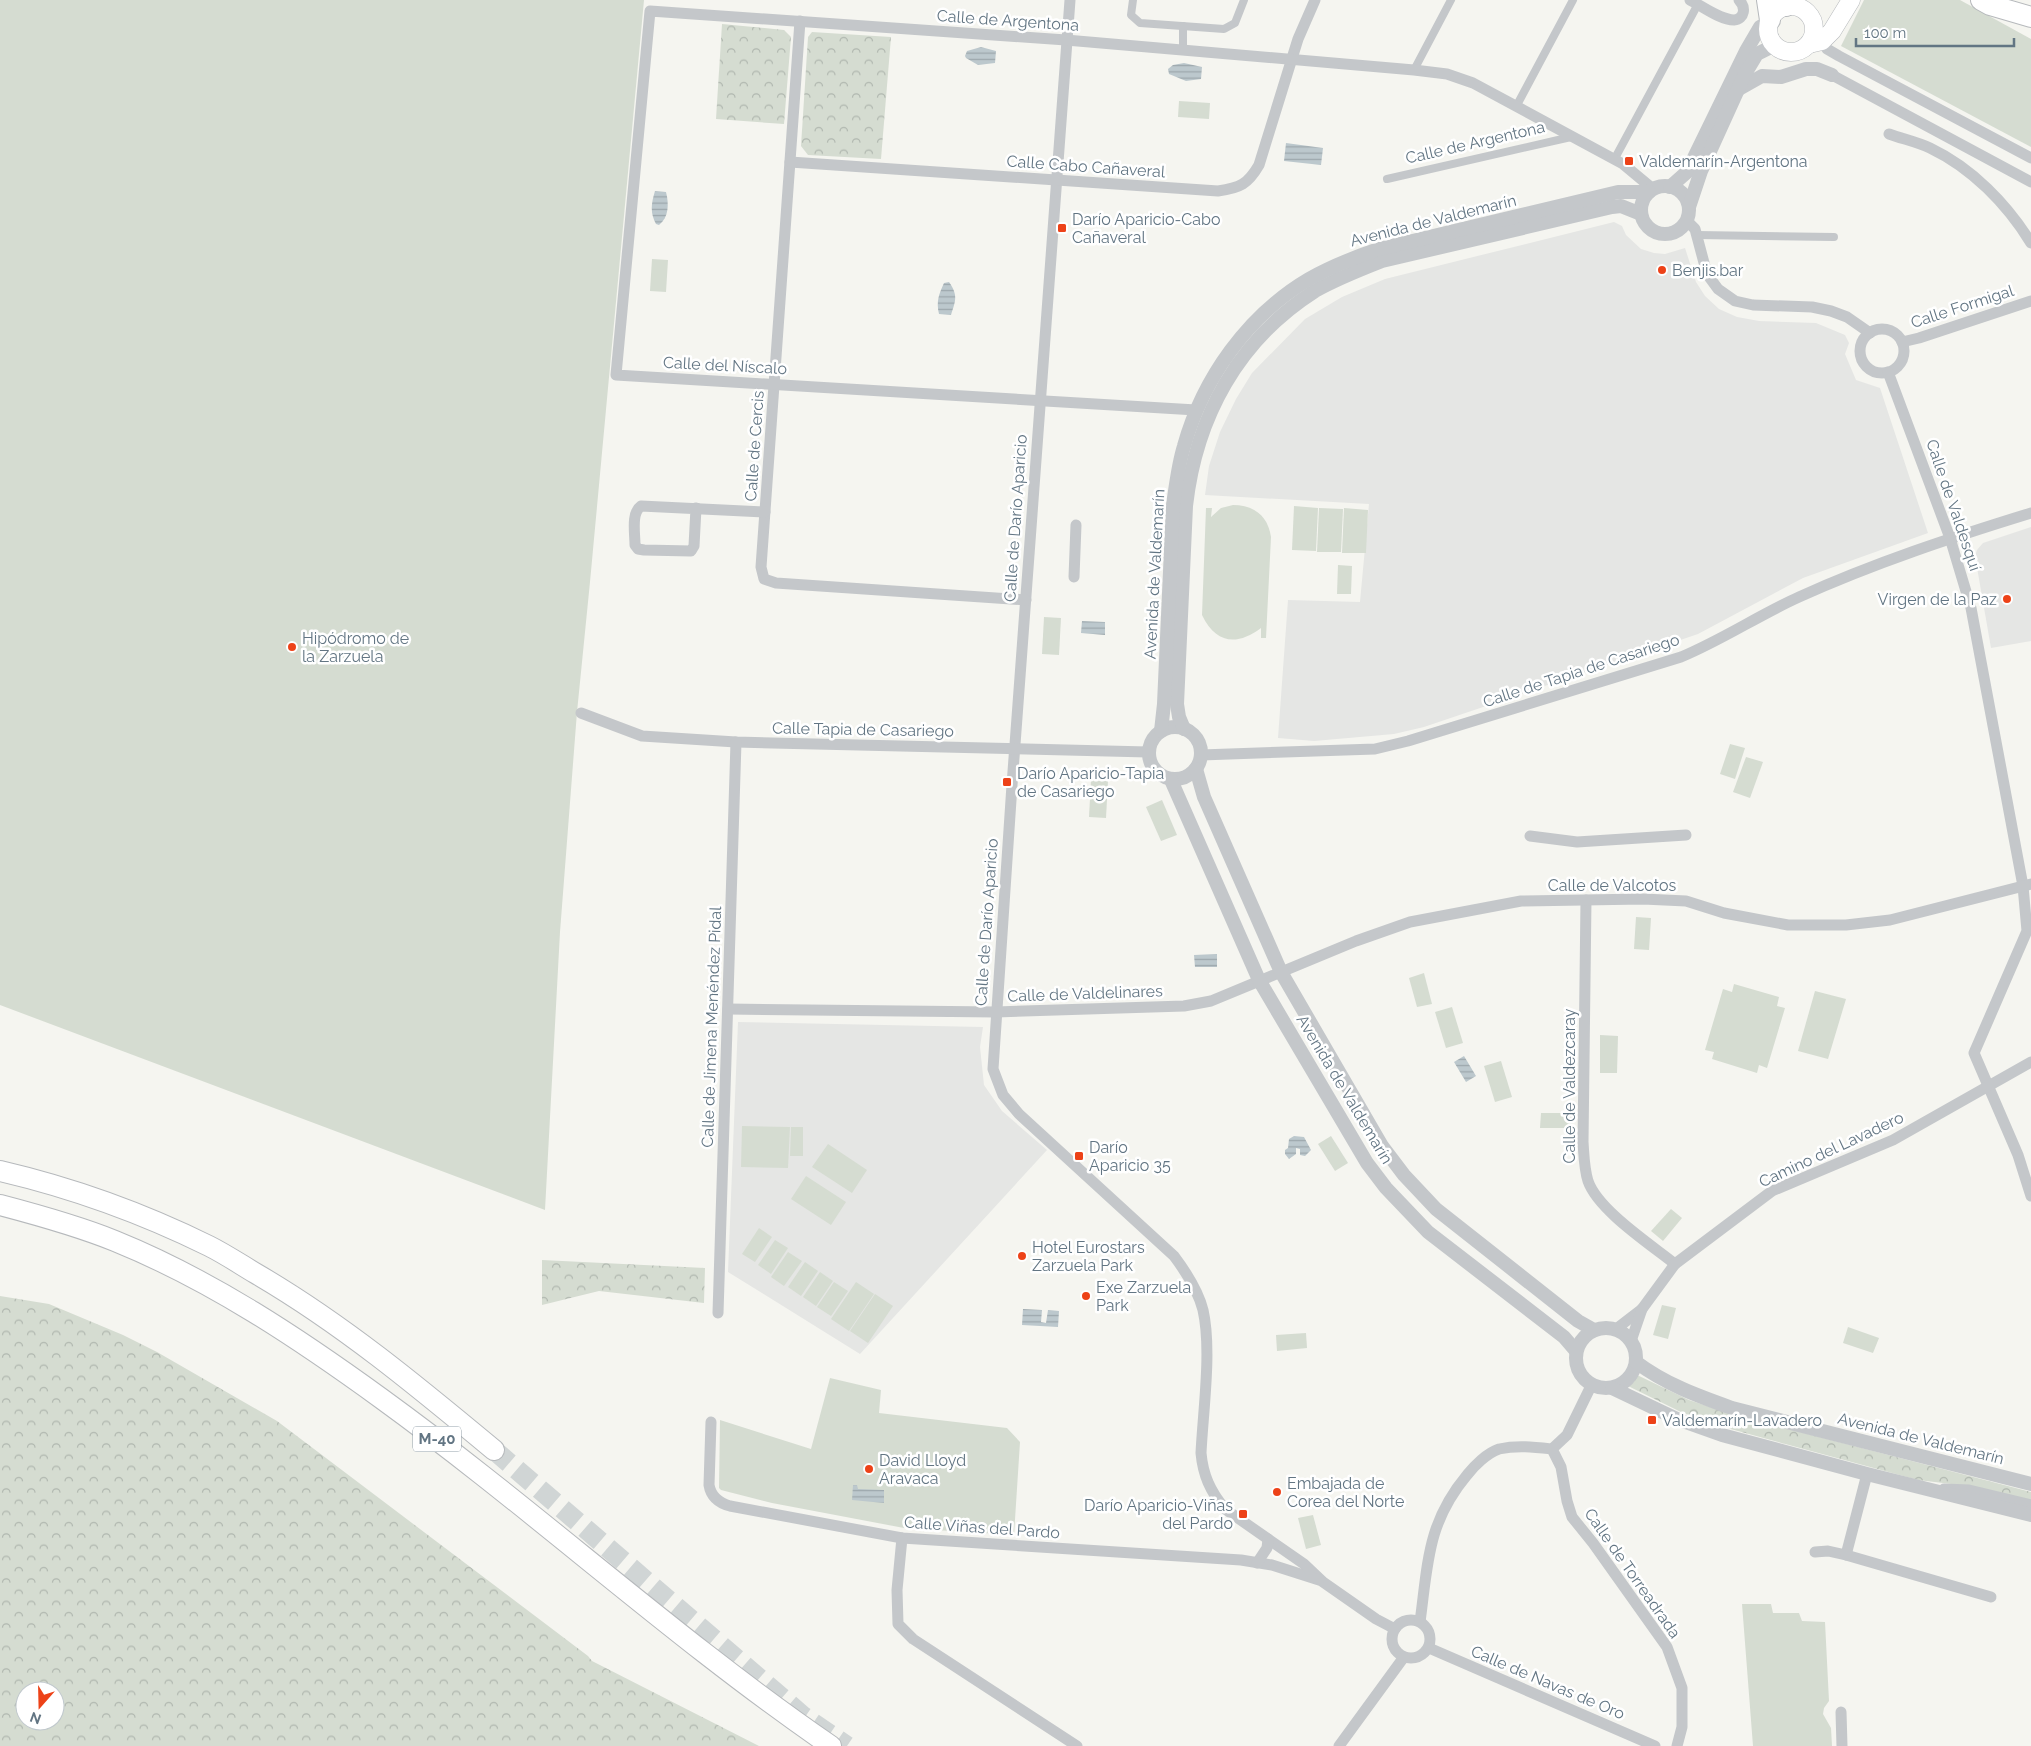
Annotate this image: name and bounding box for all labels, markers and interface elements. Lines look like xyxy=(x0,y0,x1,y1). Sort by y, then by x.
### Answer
street label: Calle de Argentona xyxy=(936,6,1080,35)
scale bar xyxy=(1856,15,2014,47)
text: 100 m xyxy=(1864,24,1906,42)
street label: Calle de Argentona xyxy=(1404,117,1547,168)
street label: Calle Cabo Cañaveral xyxy=(1006,151,1166,182)
place label: Valdemarín-Argentona xyxy=(1639,152,1808,171)
marker: Valdemarín-Argentona xyxy=(1623,155,1635,167)
street label: Avenida de Valdemarín xyxy=(1348,191,1518,250)
place label: Darío Aparicio-Cabo Cañaveral xyxy=(1072,210,1220,247)
marker: Darío Aparicio-Cabo Cañaveral xyxy=(1056,222,1068,234)
place label: Benjis.bar xyxy=(1672,261,1744,280)
marker: Benjis.bar xyxy=(1656,264,1668,276)
street label: Calle Formigal xyxy=(1908,281,2017,332)
street label: Calle del Níscalo xyxy=(663,353,787,378)
street label: Calle de Cercis xyxy=(741,390,768,502)
street label: Calle de Darío Aparicio xyxy=(1000,434,1031,602)
street label: Calle de Valdesquí xyxy=(1922,437,1985,574)
street label: Avenida de Valdemarín xyxy=(1141,488,1168,660)
place label: Virgen de la Paz xyxy=(1878,590,1997,609)
marker: Virgen de la Paz xyxy=(2001,593,2013,605)
place label: Hipódromo de la Zarzuela xyxy=(302,629,409,666)
street label: Calle de Tapia de Casariego xyxy=(1481,630,1682,711)
marker: Hipódromo de la Zarzuela xyxy=(286,641,298,653)
street label: Calle Tapia de Casariego xyxy=(772,718,954,741)
place label: Darío Aparicio-Tapia de Casariego xyxy=(1017,764,1164,801)
marker: Darío Aparicio-Tapia de Casariego xyxy=(1001,776,1013,788)
street label: Calle de Darío Aparicio xyxy=(971,838,1002,1006)
street label: Calle de Valcotos xyxy=(1548,876,1676,895)
street label: Calle de Jimena Menéndez Pidal xyxy=(698,905,725,1148)
street label: Calle de Valdelinares xyxy=(1007,981,1163,1006)
street label: Calle de Valdezcaray xyxy=(1560,1008,1579,1164)
street label: Avenida de Valdemarín xyxy=(1292,1011,1397,1167)
street label: Camino del Lavadero xyxy=(1756,1108,1906,1191)
place label: Darío Aparicio 35 xyxy=(1089,1138,1171,1175)
marker: Darío Aparicio 35 xyxy=(1073,1150,1085,1162)
place label: Hotel Eurostars Zarzuela Park xyxy=(1032,1238,1145,1275)
marker: Hotel Eurostars Zarzuela Park xyxy=(1016,1250,1028,1262)
place label: Exe Zarzuela Park xyxy=(1096,1278,1191,1315)
marker: Exe Zarzuela Park xyxy=(1080,1290,1092,1302)
street label: Avenida de Valdemarín xyxy=(1836,1409,2006,1468)
place label: Valdemarín-Lavadero xyxy=(1662,1411,1822,1430)
marker: Valdemarín-Lavadero xyxy=(1646,1414,1658,1426)
road number: M-40 xyxy=(413,1426,461,1452)
place label: David Lloyd Aravaca xyxy=(879,1451,966,1488)
marker: David Lloyd Aravaca xyxy=(863,1463,875,1475)
place label: Embajada de Corea del Norte xyxy=(1287,1474,1404,1511)
marker: Embajada de Corea del Norte xyxy=(1271,1486,1283,1498)
place label: Darío Aparicio-Viñas del Pardo xyxy=(1084,1496,1233,1533)
street label: Calle de Torreadrada xyxy=(1581,1505,1685,1642)
marker: Darío Aparicio-Viñas del Pardo xyxy=(1237,1508,1249,1520)
street label: Calle Viñas del Pardo xyxy=(903,1513,1061,1542)
street label: Calle de Navas de Oro xyxy=(1468,1641,1628,1723)
north arrow xyxy=(15,1681,65,1731)
text: N xyxy=(28,1709,43,1728)

